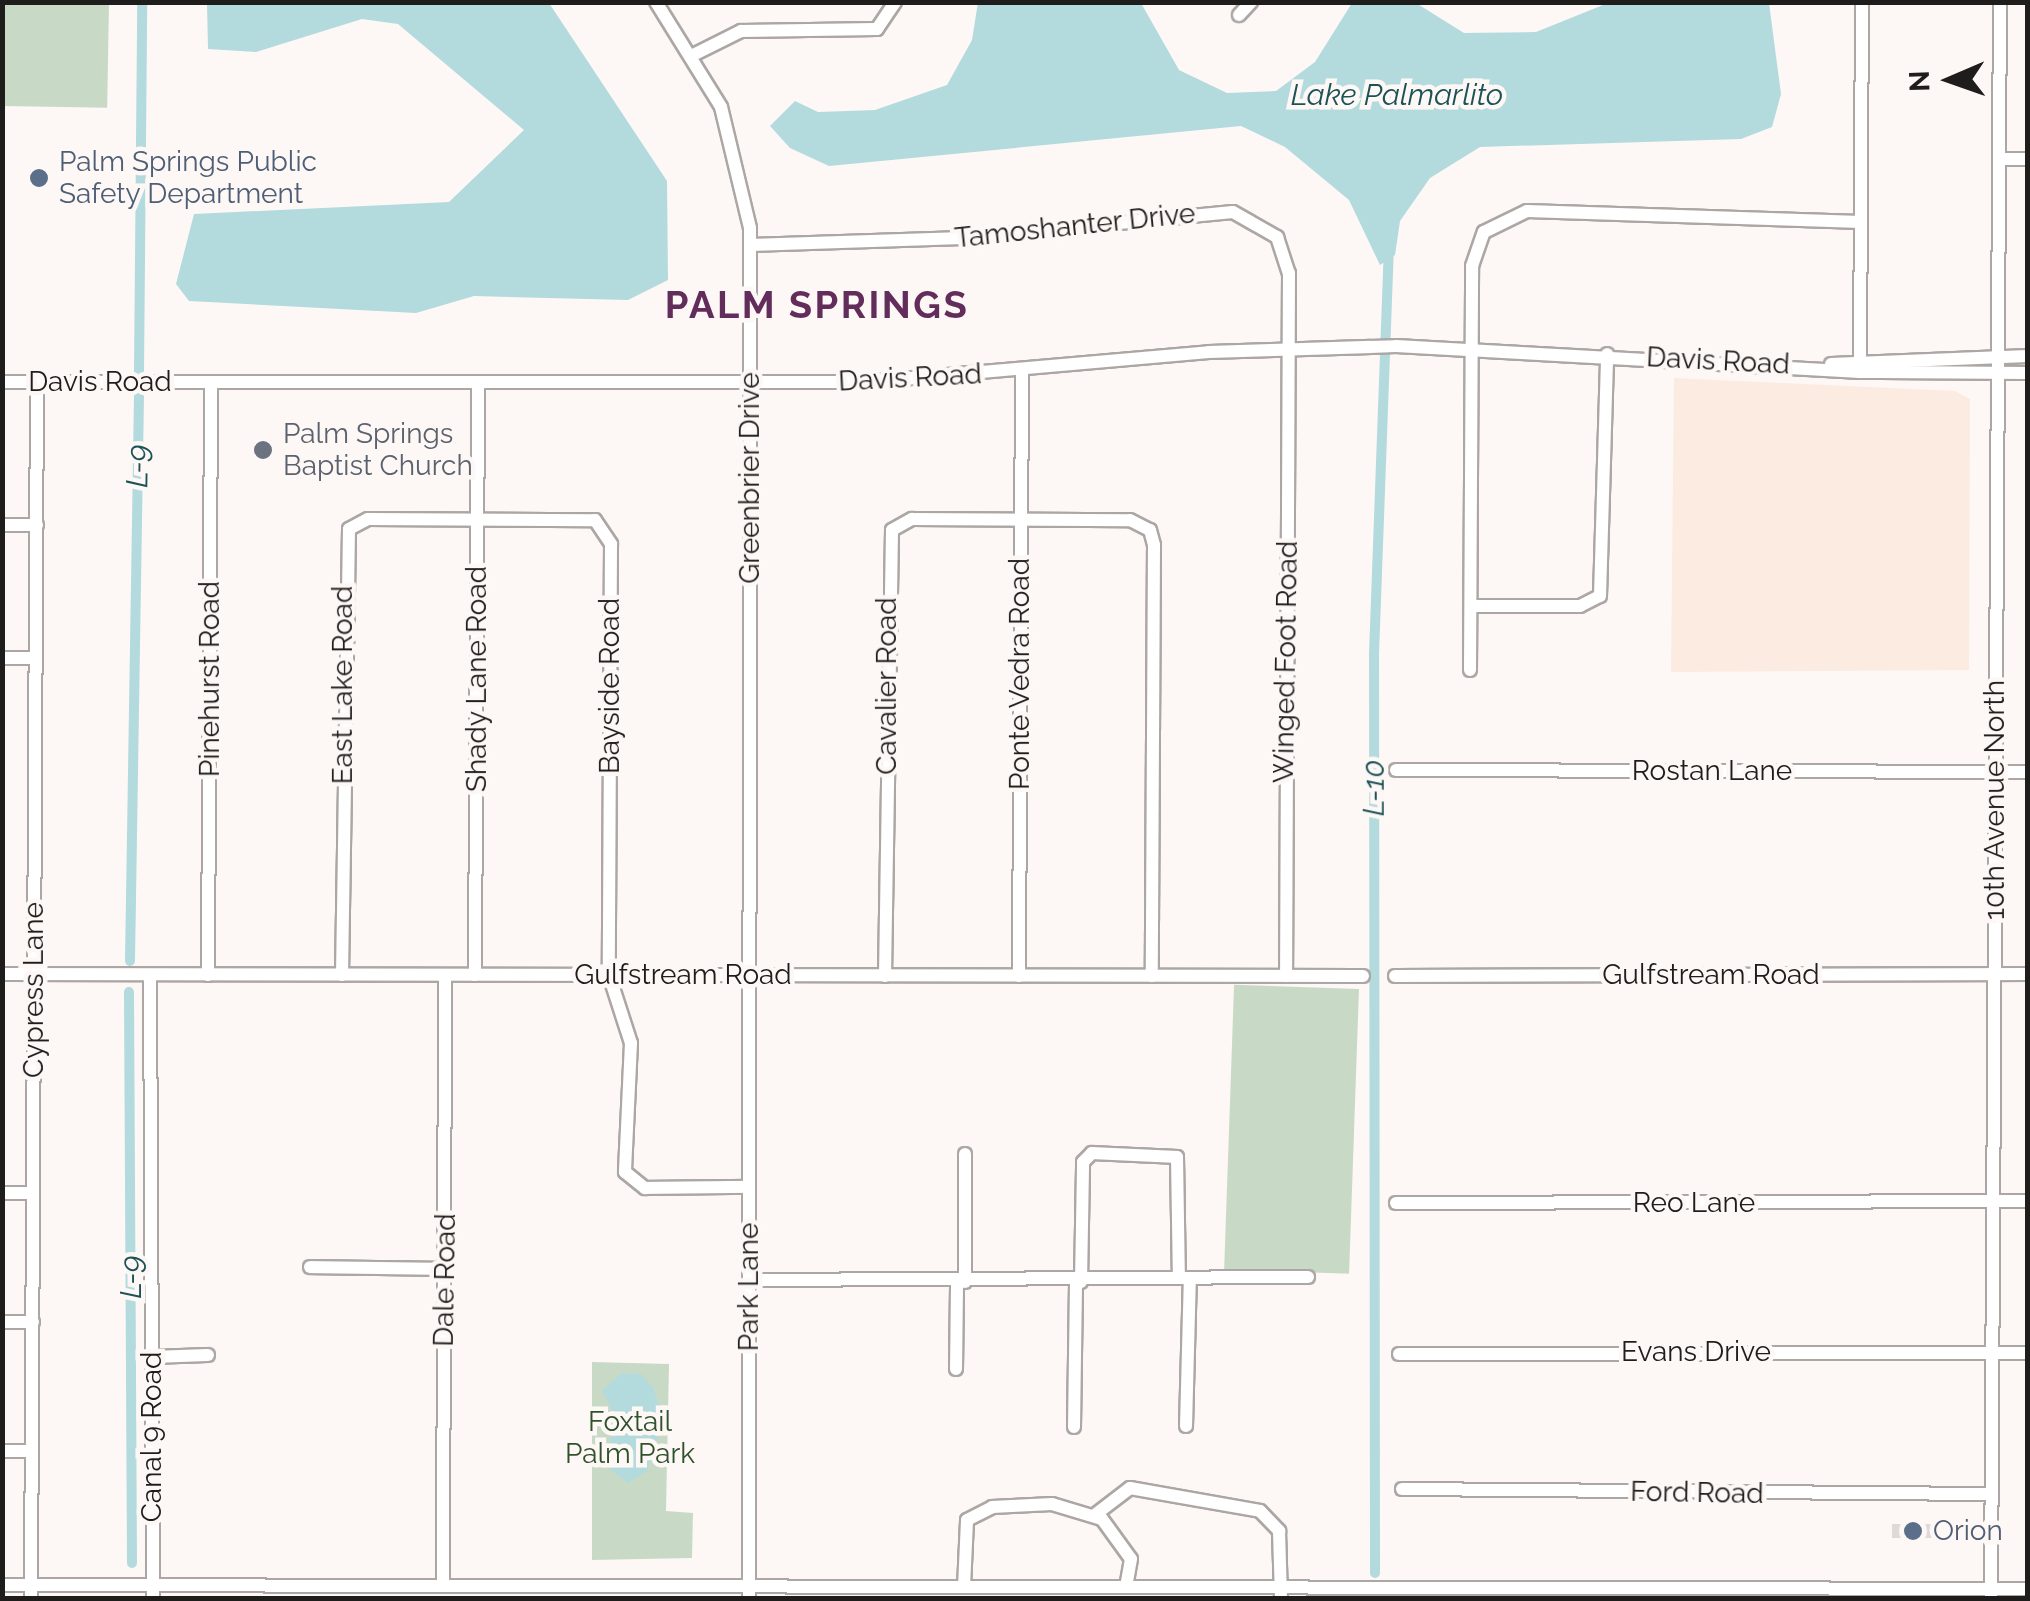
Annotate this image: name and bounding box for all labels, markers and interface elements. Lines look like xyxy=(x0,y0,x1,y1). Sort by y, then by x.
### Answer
north arrow xyxy=(1900,30,2000,130)
text: N xyxy=(1903,70,1936,92)
water label: Lake Palmarlito xyxy=(1291,77,1503,113)
place label: Palm Springs Public Safety Department xyxy=(59,145,317,211)
marker: Palm Springs Public Safety Department xyxy=(28,167,50,189)
street label: Tamoshanter Drive xyxy=(953,197,1197,255)
district label: PALM SPRINGS xyxy=(665,282,969,328)
street label: Davis Road xyxy=(1645,340,1791,382)
street label: Davis Road xyxy=(837,357,983,399)
street label: Davis Road xyxy=(28,365,172,399)
street label: Greenbrier Drive xyxy=(733,372,767,584)
place label: Palm Springs Baptist Church xyxy=(283,417,473,483)
marker: Palm Springs Baptist Church xyxy=(252,439,274,461)
water label: L-9 xyxy=(120,444,156,488)
street label: Winged Foot Road xyxy=(1267,541,1305,783)
street label: Ponte Vedra Road xyxy=(1003,557,1037,791)
street label: Shady Lane Road xyxy=(460,566,494,792)
street label: Pinehurst Road xyxy=(193,581,227,777)
street label: East Lake Road xyxy=(326,586,360,784)
street label: Cavalier Road xyxy=(870,597,904,775)
street label: Bayside Road xyxy=(593,598,627,774)
street label: 10th Avenue North xyxy=(1978,680,2012,920)
street label: Rostan Lane xyxy=(1632,754,1792,788)
water label: L-10 xyxy=(1356,760,1392,816)
street label: Cypress Lane xyxy=(17,902,51,1078)
street label: Gulfstream Road xyxy=(574,958,792,992)
street label: Gulfstream Road xyxy=(1602,958,1820,992)
street label: Reo Lane xyxy=(1633,1186,1755,1220)
street label: Dale Road xyxy=(427,1213,463,1347)
street label: Park Lane xyxy=(732,1223,766,1351)
water label: L-9 xyxy=(113,1255,149,1299)
street label: Evans Drive xyxy=(1621,1335,1771,1369)
street label: Canal 9 Road xyxy=(135,1351,169,1523)
park label: Foxtail Palm Park xyxy=(565,1405,695,1471)
street label: Ford Road xyxy=(1630,1475,1764,1511)
place label: Orion xyxy=(1933,1514,2003,1548)
marker: Orion xyxy=(1902,1520,1924,1542)

